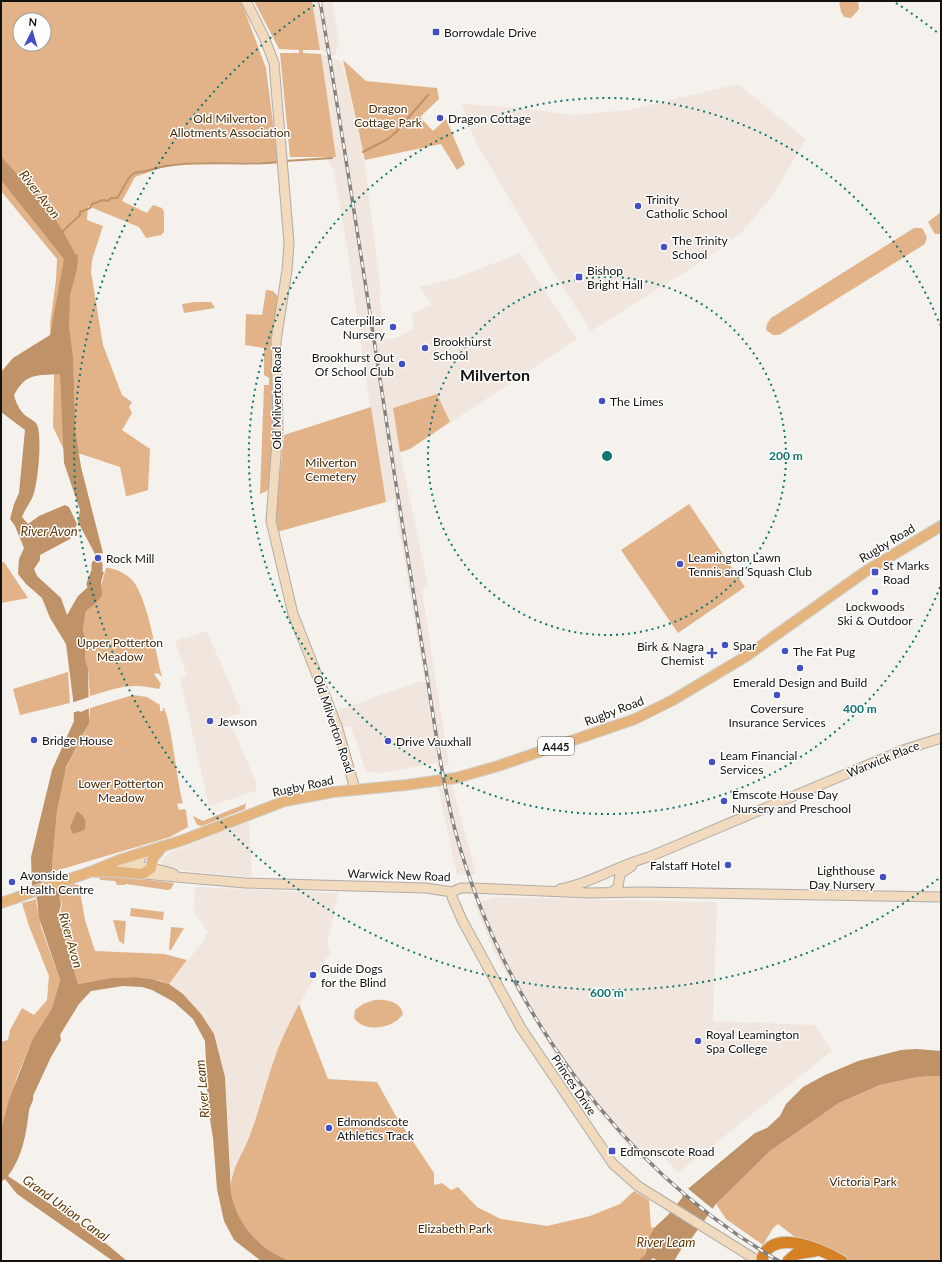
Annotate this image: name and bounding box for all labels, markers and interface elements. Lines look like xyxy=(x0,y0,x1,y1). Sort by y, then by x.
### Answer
north arrow xyxy=(12,12,52,52)
text: N xyxy=(28,15,38,28)
place label: Borrowdale Drive xyxy=(444,25,537,40)
marker: Borrowdale Drive xyxy=(431,27,441,37)
park label: Dragon Cottage Park xyxy=(354,101,423,130)
park label: Old Milverton Allotments Association xyxy=(170,111,290,140)
place label: Dragon Cottage xyxy=(448,111,531,126)
marker: Dragon Cottage xyxy=(435,113,445,123)
water label: River Avon xyxy=(16,167,64,221)
place label: Trinity Catholic School xyxy=(646,192,728,221)
marker: Trinity Catholic School xyxy=(633,201,643,211)
place label: The Trinity School xyxy=(672,233,729,262)
marker: The Trinity School xyxy=(659,242,669,252)
place label: Bishop Bright Hall xyxy=(587,263,643,292)
marker: Bishop Bright Hall xyxy=(574,272,584,282)
place label: Caterpillar Nursery xyxy=(331,313,386,342)
marker: Caterpillar Nursery xyxy=(388,322,398,332)
place label: Brookhurst School xyxy=(433,334,492,363)
marker: Brookhurst School xyxy=(420,343,430,353)
street label: Old Milverton Road xyxy=(269,346,284,450)
place label: Brookhurst Out Of School Club xyxy=(312,350,395,379)
marker: Brookhurst Out Of School Club xyxy=(397,359,407,369)
district label: Milverton xyxy=(460,365,530,384)
place label: The Limes xyxy=(610,394,664,409)
marker: The Limes xyxy=(597,396,607,406)
text: 200 m xyxy=(769,448,803,463)
centre of rings xyxy=(600,449,614,463)
park label: Milverton Cemetery xyxy=(305,455,358,484)
street label: Rugby Road xyxy=(856,521,918,565)
water label: River Avon xyxy=(20,523,78,539)
place label: Leamington Lawn Tennis and Squash Club xyxy=(688,550,812,579)
place label: Rock Mill xyxy=(106,551,154,566)
marker: Rock Mill xyxy=(93,553,103,563)
place label: St Marks Road xyxy=(883,558,929,587)
marker: Leamington Lawn Tennis and Squash Club xyxy=(675,559,685,569)
marker: St Marks Road xyxy=(870,567,880,577)
marker: Lockwoods Ski & Outdoor xyxy=(870,587,880,597)
place label: Lockwoods Ski & Outdoor xyxy=(837,599,913,628)
park label: Upper Potterton Meadow xyxy=(77,635,163,664)
place label: Spar xyxy=(733,638,757,653)
place label: Birk & Nagra Chemist xyxy=(637,639,705,668)
marker: Spar xyxy=(720,640,730,650)
place label: The Fat Pug xyxy=(793,644,855,659)
marker: The Fat Pug xyxy=(780,646,790,656)
marker: Birk & Nagra Chemist xyxy=(707,648,717,658)
marker: Emerald Design and Build xyxy=(795,663,805,673)
street label: Old Milverton Road xyxy=(310,673,358,775)
place label: Emerald Design and Build xyxy=(733,675,867,690)
marker: Coversure Insurance Services xyxy=(772,690,782,700)
street label: Rugby Road xyxy=(582,693,646,729)
place label: Coversure Insurance Services xyxy=(728,701,826,730)
text: 400 m xyxy=(843,701,877,716)
place label: Jewson xyxy=(218,714,257,729)
marker: Jewson xyxy=(205,716,215,726)
place label: Bridge House xyxy=(42,733,113,748)
place label: Drive Vauxhall xyxy=(396,734,471,749)
marker: Bridge House xyxy=(29,735,39,745)
marker: Drive Vauxhall xyxy=(383,736,393,746)
road number: A445 xyxy=(538,737,574,755)
street label: Warwick Place xyxy=(844,738,922,780)
place label: Leam Financial Services xyxy=(720,748,797,777)
marker: Leam Financial Services xyxy=(707,757,717,767)
street label: Rugby Road xyxy=(271,772,335,800)
park label: Lower Potterton Meadow xyxy=(78,776,164,805)
place label: Emscote House Day Nursery and Preschool xyxy=(732,787,851,816)
marker: Emscote House Day Nursery and Preschool xyxy=(719,796,729,806)
place label: Falstaff Hotel xyxy=(650,858,720,873)
marker: Falstaff Hotel xyxy=(723,860,733,870)
place label: Lighthouse Day Nursery xyxy=(809,863,876,892)
street label: Warwick New Road xyxy=(347,866,451,884)
place label: Avonside Health Centre xyxy=(20,868,94,897)
marker: Lighthouse Day Nursery xyxy=(878,872,888,882)
marker: Avonside Health Centre xyxy=(7,877,17,887)
water label: River Avon xyxy=(55,910,87,970)
place label: Guide Dogs for the Blind xyxy=(321,961,386,990)
marker: Guide Dogs for the Blind xyxy=(308,970,318,980)
text: 600 m xyxy=(590,985,624,1000)
place label: Royal Leamington Spa College xyxy=(706,1027,799,1056)
marker: Royal Leamington Spa College xyxy=(693,1036,703,1046)
street label: Princes Drive xyxy=(548,1052,600,1118)
water label: River Leam xyxy=(191,1059,213,1119)
place label: Edmondscote Athletics Track xyxy=(337,1114,415,1143)
marker: Edmondscote Athletics Track xyxy=(324,1123,334,1133)
place label: Edmonscote Road xyxy=(620,1144,715,1159)
marker: Edmonscote Road xyxy=(607,1146,617,1156)
water label: Grand Union Canal xyxy=(20,1171,112,1245)
park label: Victoria Park xyxy=(829,1174,898,1189)
park label: Elizabeth Park xyxy=(418,1221,493,1236)
water label: River Leam xyxy=(637,1234,695,1250)

